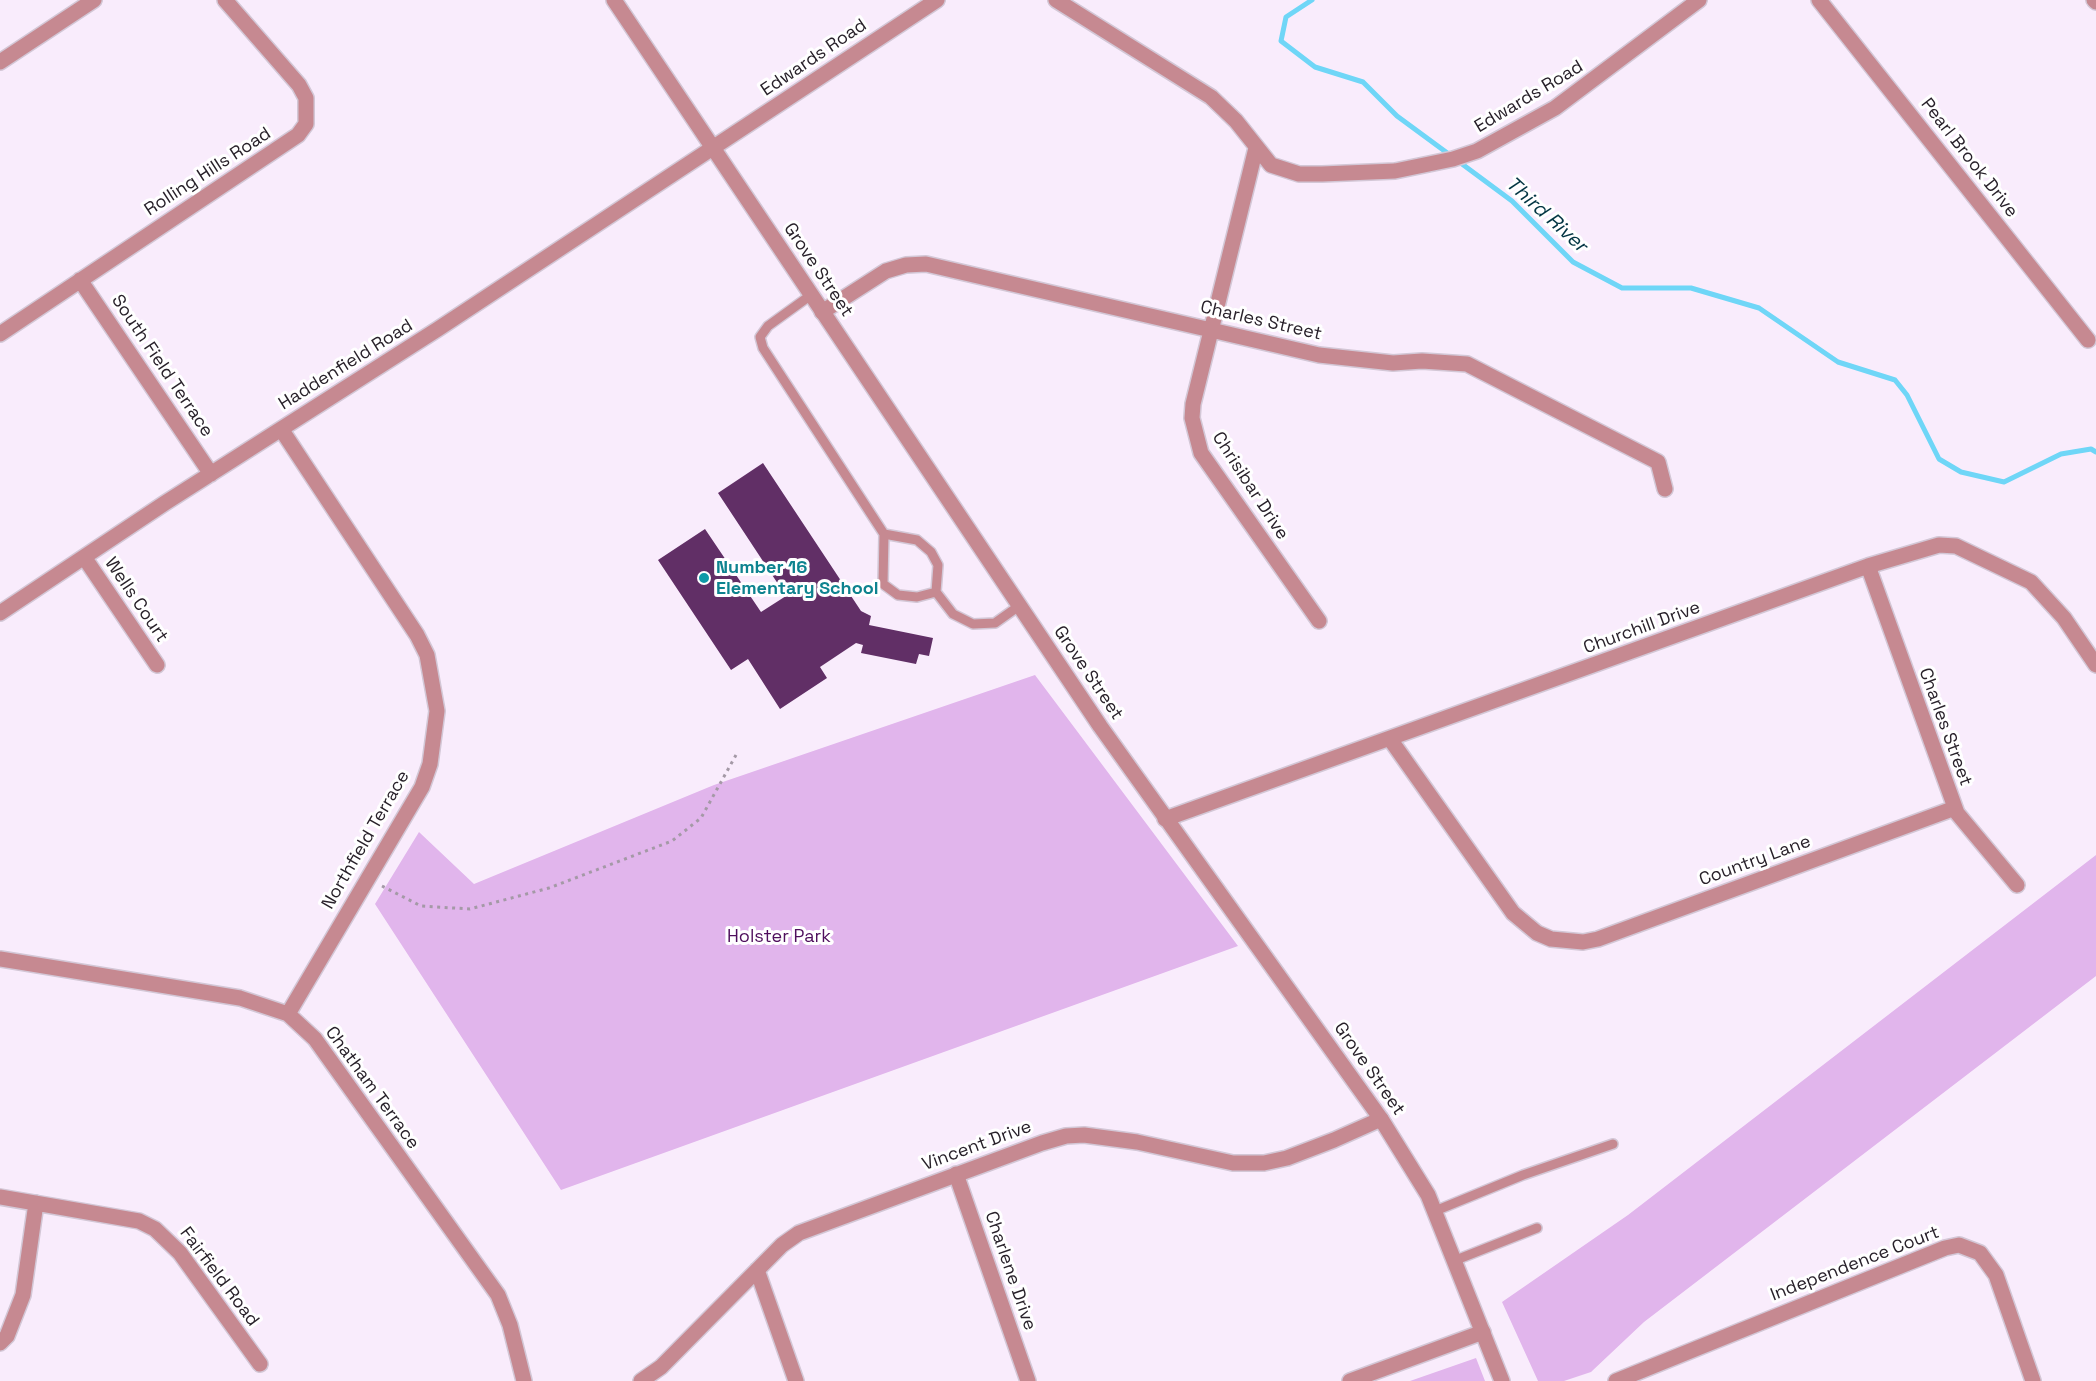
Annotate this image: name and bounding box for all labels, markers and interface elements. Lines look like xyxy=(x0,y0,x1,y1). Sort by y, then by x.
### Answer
street label: Edwards Road xyxy=(757,15,871,101)
street label: Edwards Road xyxy=(1471,56,1587,138)
street label: Pearl Brook Drive xyxy=(1916,94,2022,222)
street label: Rolling Hills Road xyxy=(141,123,275,221)
water label: Third River xyxy=(1500,172,1592,258)
street label: Grove Street xyxy=(779,219,857,321)
street label: South Field Terrace xyxy=(106,291,218,441)
street label: Charles Street xyxy=(1198,297,1324,345)
street label: Haddenfield Road xyxy=(275,315,417,415)
street label: Chrisibar Drive xyxy=(1207,428,1293,544)
street label: Wells Court xyxy=(100,553,172,647)
place label: Number 16 Elementary School xyxy=(716,557,879,600)
marker: Number 16 Elementary School xyxy=(697,571,711,585)
street label: Churchill Drive xyxy=(1581,597,1703,659)
street label: Grove Street xyxy=(1049,622,1127,724)
street label: Charles Street xyxy=(1914,665,1976,789)
street label: Northfield Terrace xyxy=(318,767,414,913)
street label: Country Lane xyxy=(1696,831,1814,891)
park label: Holster Park xyxy=(727,926,831,948)
street label: Grove Street xyxy=(1329,1018,1409,1120)
street label: Chatham Terrace xyxy=(320,1022,424,1154)
street label: Vincent Drive xyxy=(919,1116,1035,1176)
street label: Charlene Drive xyxy=(980,1209,1040,1333)
street label: Independence Court xyxy=(1768,1222,1942,1306)
street label: Fairfield Road xyxy=(175,1223,263,1331)

